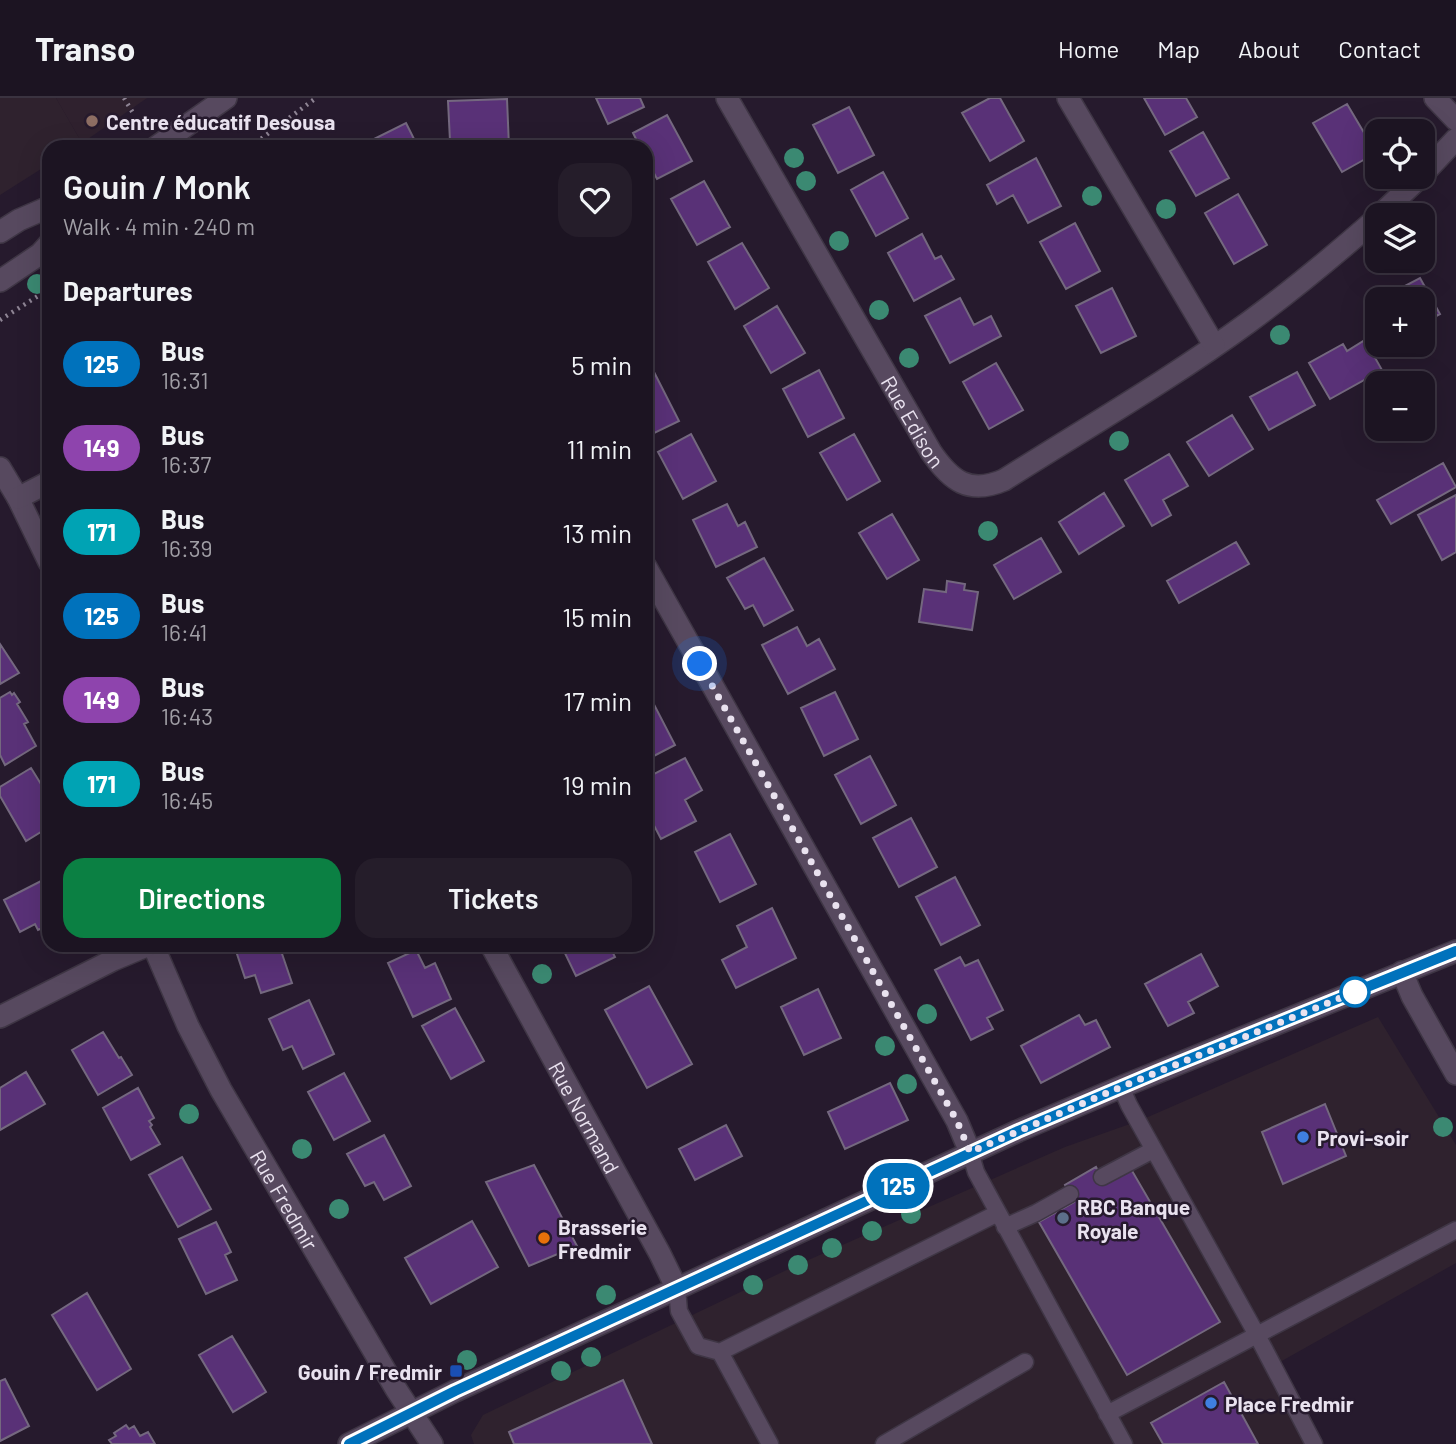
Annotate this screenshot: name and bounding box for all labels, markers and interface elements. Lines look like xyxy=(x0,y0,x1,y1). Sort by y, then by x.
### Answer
text: Transo xyxy=(35,28,135,68)
text: Home xyxy=(1058,34,1119,63)
text: Map xyxy=(1157,34,1200,63)
text: About xyxy=(1238,34,1300,63)
text: Contact xyxy=(1338,34,1421,63)
place label: Centre éducatif Desousa xyxy=(106,109,335,134)
marker: Centre éducatif Desousa xyxy=(84,113,100,129)
map controls xyxy=(1365,119,1435,441)
button: locate xyxy=(1365,119,1435,189)
button: heart xyxy=(558,163,632,237)
text: Gouin / Monk xyxy=(63,166,251,206)
button: layers xyxy=(1365,203,1435,273)
text: Walk · 4 min · 240 m xyxy=(63,212,255,240)
text: Departures xyxy=(63,275,193,306)
button: + xyxy=(1365,287,1435,357)
text: Bus xyxy=(161,335,204,366)
text: 125 xyxy=(84,349,119,378)
text: 5 min xyxy=(571,349,632,380)
text: 16:31 xyxy=(161,366,208,394)
street label: Rue Edison xyxy=(877,371,950,472)
button: − xyxy=(1365,371,1435,441)
text: Bus xyxy=(161,419,204,450)
text: 149 xyxy=(84,433,119,462)
text: 11 min xyxy=(566,433,632,464)
text: 16:37 xyxy=(161,450,211,478)
text: Bus xyxy=(161,503,204,534)
text: 171 xyxy=(87,517,116,546)
text: 13 min xyxy=(562,517,632,548)
text: 16:39 xyxy=(161,534,213,562)
text: Bus xyxy=(161,587,204,618)
text: 125 xyxy=(84,601,119,630)
text: 15 min xyxy=(562,601,632,632)
text: 16:41 xyxy=(161,618,207,646)
your location xyxy=(682,646,717,681)
text: Bus xyxy=(161,671,204,702)
text: 149 xyxy=(84,685,119,714)
text: 17 min xyxy=(563,685,632,716)
text: 16:43 xyxy=(161,702,213,730)
text: Bus xyxy=(161,755,204,786)
text: 171 xyxy=(87,769,116,798)
text: 19 min xyxy=(562,769,632,800)
text: 16:45 xyxy=(161,786,213,814)
button: Directions xyxy=(63,858,341,938)
button: Tickets xyxy=(355,858,632,938)
unlabelled marker xyxy=(1340,977,1370,1007)
street label: Rue Normand xyxy=(544,1057,626,1177)
place label: Provi-soir xyxy=(1317,1125,1409,1150)
marker: Provi-soir xyxy=(1295,1129,1311,1145)
street label: Rue Fredmir xyxy=(246,1145,324,1254)
line badge: 125 xyxy=(858,1163,938,1209)
text: 125 xyxy=(881,1171,915,1200)
place label: RBC Banque Royale xyxy=(1077,1194,1190,1243)
marker: RBC Banque Royale xyxy=(1055,1210,1071,1226)
place label: Brasserie Fredmir xyxy=(558,1214,647,1263)
marker: Brasserie Fredmir xyxy=(536,1230,552,1246)
place label: Gouin / Fredmir xyxy=(298,1359,442,1384)
marker: Gouin / Fredmir xyxy=(448,1363,464,1379)
place label: Place Fredmir xyxy=(1225,1391,1354,1416)
marker: Place Fredmir xyxy=(1203,1395,1219,1411)

